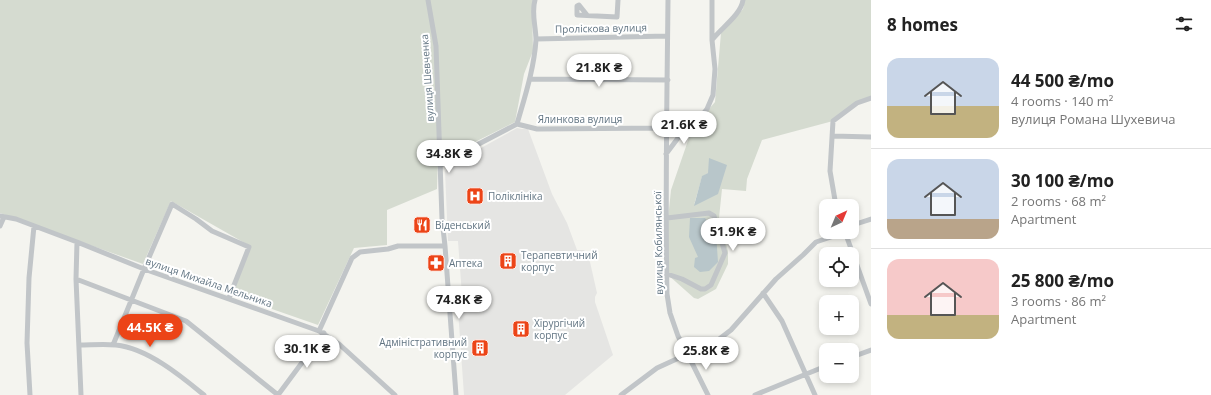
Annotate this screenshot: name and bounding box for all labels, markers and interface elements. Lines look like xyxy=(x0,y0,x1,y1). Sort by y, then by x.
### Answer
text: 8 homes xyxy=(887,13,958,36)
icon: filters xyxy=(1173,13,1195,35)
street label: Проліскова вулиця xyxy=(555,20,647,36)
street label: вулиця Шевченка xyxy=(417,34,437,122)
pin: 21.8K ₴ xyxy=(562,54,636,88)
text: 21.8K ₴ xyxy=(576,58,622,76)
text: 44 500 ₴/mo xyxy=(1011,69,1114,92)
icon: home xyxy=(919,74,967,122)
text: 4 rooms · 140 m² xyxy=(1011,92,1113,110)
text: вулиця Романа Шухевича xyxy=(1011,110,1176,128)
pin: 21.6K ₴ xyxy=(647,111,721,145)
street label: Ялинкова вулиця xyxy=(538,112,622,126)
text: 21.6K ₴ xyxy=(661,115,707,133)
pin: 34.8K ₴ xyxy=(412,140,486,174)
text: 34.8K ₴ xyxy=(426,144,472,162)
text: 30 100 ₴/mo xyxy=(1011,169,1114,192)
icon: home xyxy=(919,175,967,223)
hospital icon: Поліклініка xyxy=(465,186,485,206)
place label: Поліклініка xyxy=(488,189,543,203)
street label: вулиця Кобилянської xyxy=(650,191,666,295)
text: 2 rooms · 68 m² xyxy=(1011,192,1106,210)
north arrow xyxy=(819,199,859,239)
map controls xyxy=(819,199,859,383)
text: Apartment xyxy=(1011,210,1076,228)
restaurant icon: Віденський xyxy=(412,215,432,235)
place label: Віденський xyxy=(435,218,490,232)
pin: 51.9K ₴ xyxy=(696,218,770,252)
text: 51.9K ₴ xyxy=(710,222,756,240)
button: locate xyxy=(819,247,859,287)
place label: Терапевтичний корпус xyxy=(521,248,598,274)
building icon: Терапевтичний корпус xyxy=(498,251,518,271)
pharmacy icon: Аптека xyxy=(426,253,446,273)
street label: вулиця Михайла Мельника xyxy=(144,254,274,310)
place label: Аптека xyxy=(449,256,483,270)
text: 25 800 ₴/mo xyxy=(1011,269,1114,292)
icon: home xyxy=(919,275,967,323)
pin: 74.8K ₴ xyxy=(422,286,496,320)
text: 74.8K ₴ xyxy=(436,290,482,308)
text: 3 rooms · 86 m² xyxy=(1011,292,1106,310)
button: + xyxy=(819,295,859,335)
text: Apartment xyxy=(1011,310,1076,328)
pin: 44.5K ₴ xyxy=(113,314,187,348)
place label: Хірургічий корпус xyxy=(534,316,585,342)
text: 44.5K ₴ xyxy=(127,318,173,336)
building icon: Хірургічий корпус xyxy=(511,319,531,339)
pin: 30.1K ₴ xyxy=(270,335,344,369)
place label: Адміністративний корпус xyxy=(379,335,467,361)
pin: 25.8K ₴ xyxy=(669,337,743,371)
building icon: Адміністративний корпус xyxy=(470,338,490,358)
text: 30.1K ₴ xyxy=(284,339,330,357)
text: 25.8K ₴ xyxy=(683,341,729,359)
button: − xyxy=(819,343,859,383)

